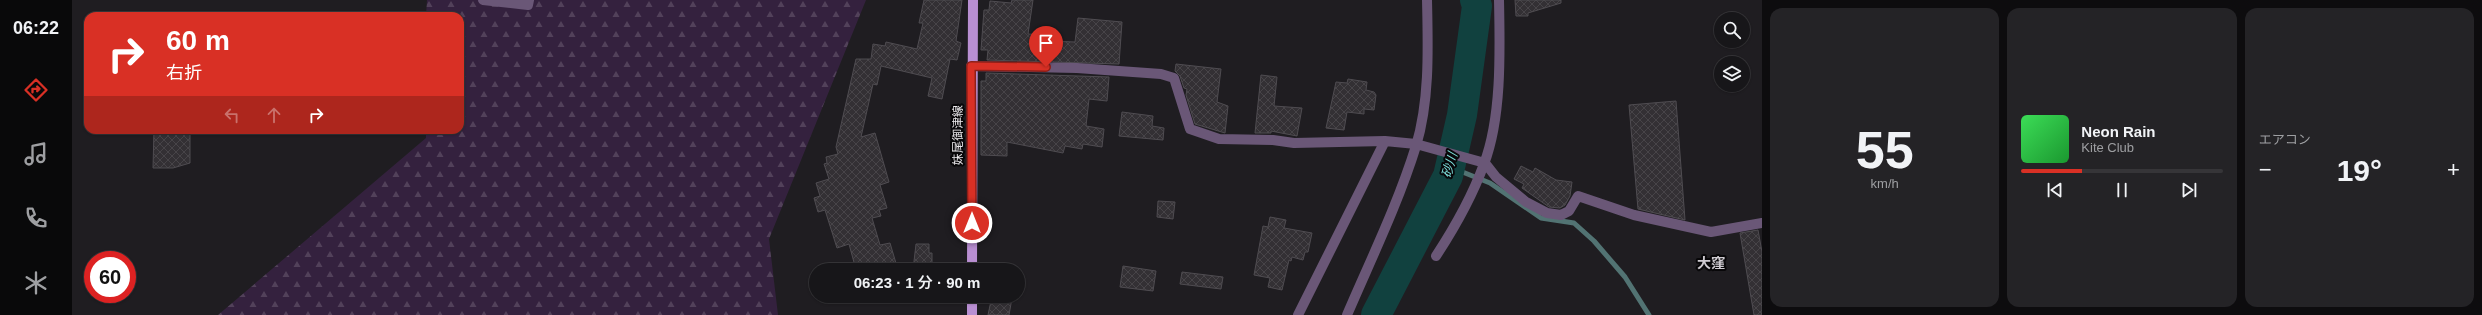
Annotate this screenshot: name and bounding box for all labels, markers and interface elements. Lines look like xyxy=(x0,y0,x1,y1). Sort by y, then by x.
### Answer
map controls xyxy=(1714,12,1750,92)
button: search xyxy=(1714,12,1750,48)
text: 06:22 xyxy=(13,18,59,38)
text: 60 m xyxy=(166,25,230,56)
pin xyxy=(1029,26,1063,67)
icon: right xyxy=(100,28,152,80)
icon: arrive xyxy=(1035,32,1057,54)
button: layers xyxy=(1714,56,1750,92)
text: 右折 xyxy=(166,63,202,83)
icon: directions xyxy=(22,76,50,104)
icon: left xyxy=(221,104,243,126)
icon: ahead xyxy=(263,104,285,126)
icon: right xyxy=(305,104,327,126)
street label: 妹尾御津線 xyxy=(951,105,965,165)
text: 55 xyxy=(1856,121,1914,179)
text: Neon Rain xyxy=(2081,123,2156,140)
text: エアコン xyxy=(2259,132,2311,147)
icon: music xyxy=(22,140,50,168)
text: Kite Club xyxy=(2081,140,2134,155)
water label: 砂川 xyxy=(1439,149,1461,180)
text: 19° xyxy=(2337,154,2382,187)
text: − xyxy=(2259,157,2272,182)
text: + xyxy=(2447,157,2460,182)
text: km/h xyxy=(1871,176,1899,191)
icon: previous xyxy=(2044,179,2066,201)
icon: pause xyxy=(2111,179,2133,201)
icon: next xyxy=(2178,179,2200,201)
position arrow xyxy=(951,202,993,244)
icon: phone xyxy=(22,204,50,232)
speed limit sign: 60 xyxy=(84,251,136,303)
district label: 大窪 xyxy=(1697,255,1725,271)
icon: climate xyxy=(22,269,50,297)
text: 06:23 · 1 分 · 90 m xyxy=(854,274,980,291)

